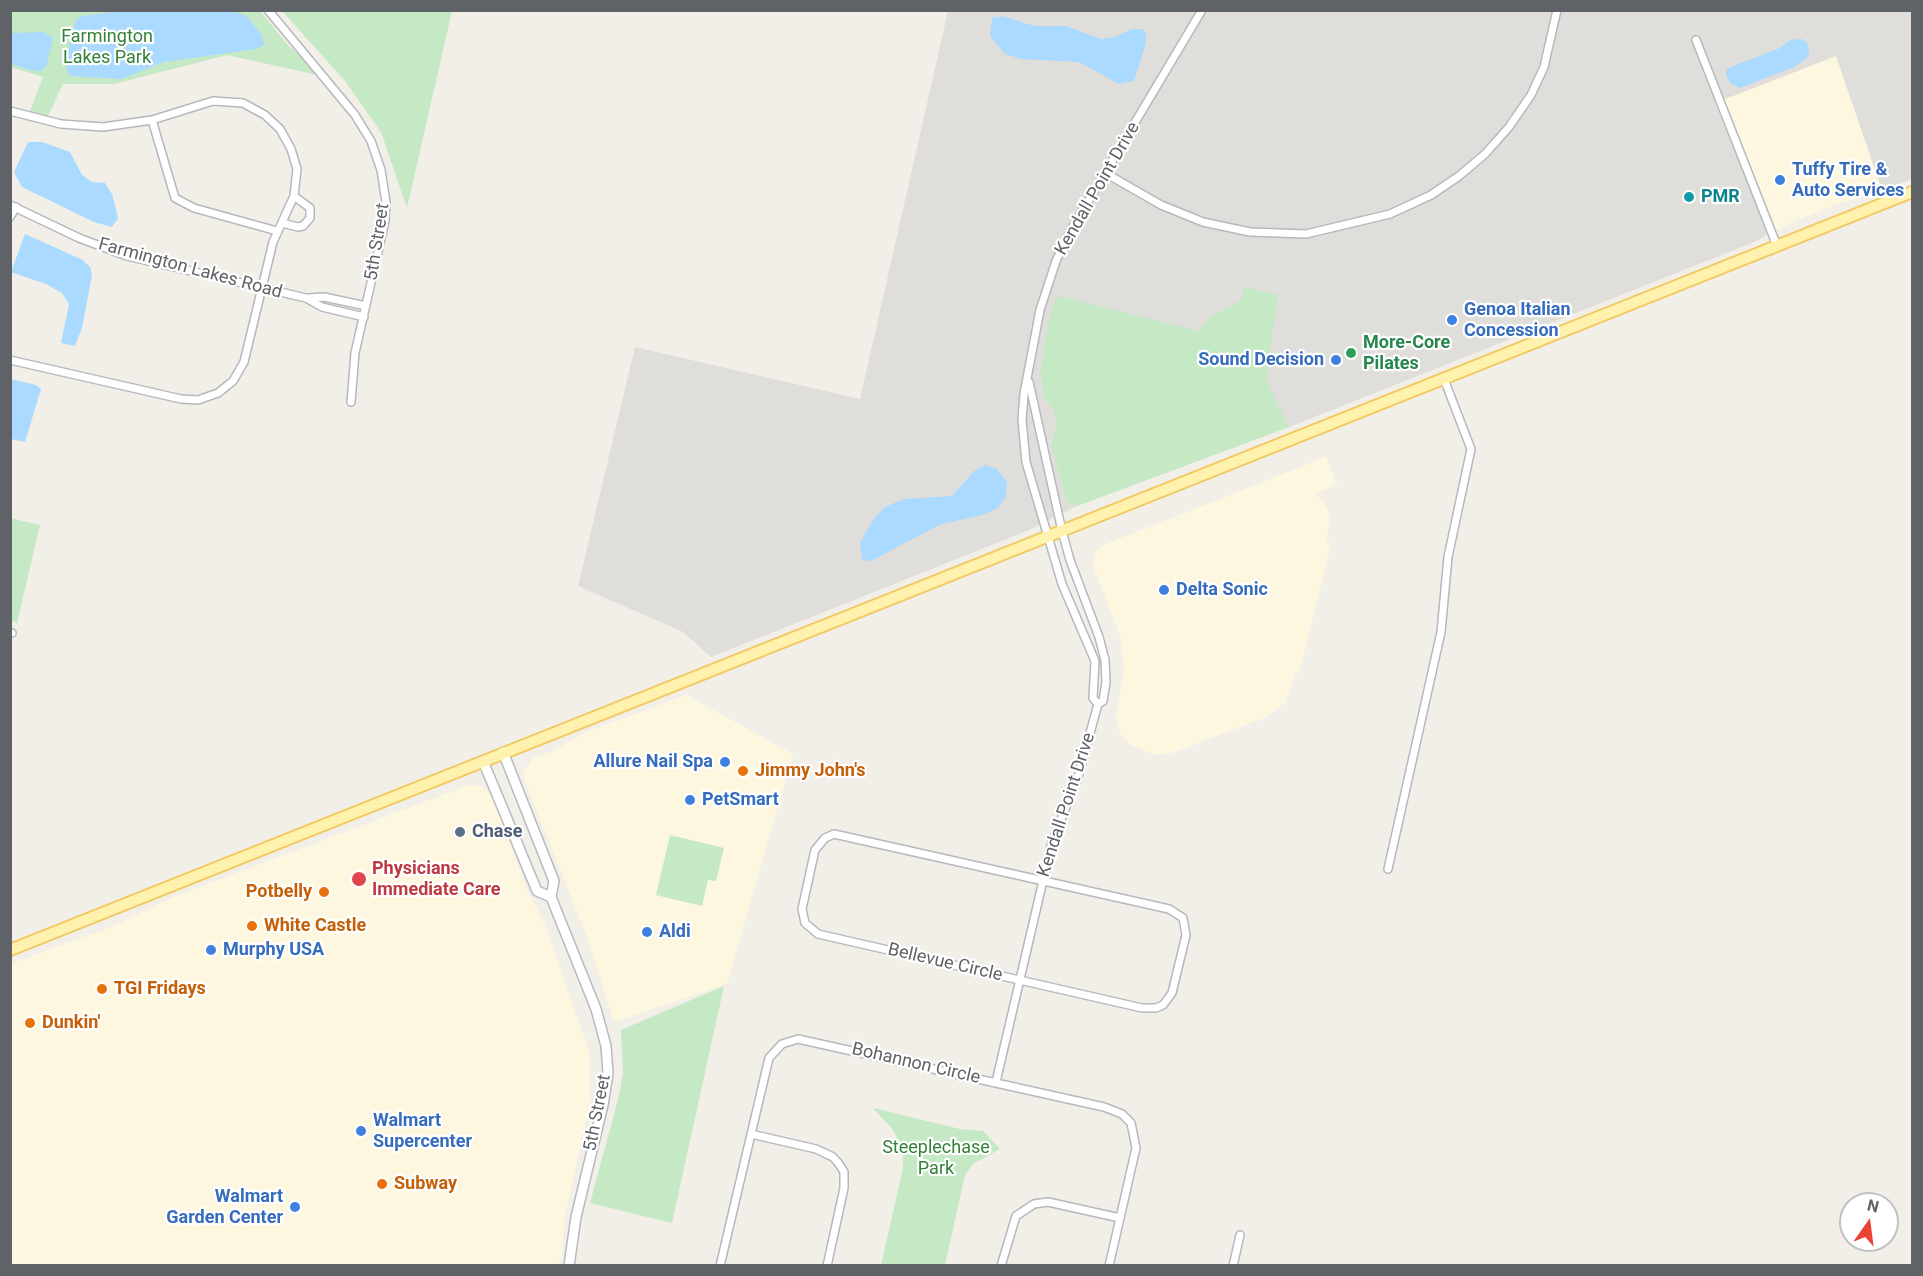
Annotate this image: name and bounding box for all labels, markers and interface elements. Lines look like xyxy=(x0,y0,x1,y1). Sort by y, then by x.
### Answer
park label: Farmington Lakes Park xyxy=(61,26,153,68)
street label: Kendall Point Drive xyxy=(1051,119,1145,259)
place label: Tuffy Tire & Auto Services xyxy=(1792,159,1904,201)
marker: Tuffy Tire & Auto Services xyxy=(1773,173,1787,187)
place label: PMR xyxy=(1701,186,1740,208)
marker: PMR xyxy=(1682,190,1696,204)
street label: 5th Street xyxy=(361,202,395,282)
street label: Farmington Lakes Road xyxy=(96,234,284,304)
place label: Genoa Italian Concession xyxy=(1464,299,1571,342)
marker: Genoa Italian Concession xyxy=(1445,313,1459,327)
place label: More-Core Pilates xyxy=(1363,332,1450,374)
marker: More-Core Pilates xyxy=(1344,346,1358,360)
place label: Sound Decision xyxy=(1198,349,1324,371)
marker: Sound Decision xyxy=(1329,353,1343,367)
place label: Delta Sonic xyxy=(1176,579,1268,601)
marker: Delta Sonic xyxy=(1157,583,1171,597)
street label: Kendall Point Drive xyxy=(1034,730,1100,880)
place label: Allure Nail Spa xyxy=(594,751,713,773)
marker: Allure Nail Spa xyxy=(718,755,732,769)
place label: Jimmy John's xyxy=(755,760,866,782)
marker: Jimmy John's xyxy=(736,764,750,778)
place label: PetSmart xyxy=(702,789,779,811)
marker: PetSmart xyxy=(683,793,697,807)
place label: Chase xyxy=(472,821,522,843)
marker: Chase xyxy=(453,825,467,839)
place label: Physicians Immediate Care xyxy=(372,858,501,900)
marker: Physicians Immediate Care xyxy=(350,870,368,888)
place label: Potbelly xyxy=(246,881,312,903)
marker: Potbelly xyxy=(317,885,331,899)
place label: White Castle xyxy=(264,915,366,937)
marker: White Castle xyxy=(245,919,259,933)
place label: Aldi xyxy=(659,921,691,943)
marker: Aldi xyxy=(640,925,654,939)
place label: Murphy USA xyxy=(223,939,324,961)
street label: Bellevue Circle xyxy=(886,939,1004,987)
marker: Murphy USA xyxy=(204,943,218,957)
place label: TGI Fridays xyxy=(114,978,206,1000)
marker: TGI Fridays xyxy=(95,982,109,996)
place label: Dunkin' xyxy=(42,1012,100,1034)
marker: Dunkin' xyxy=(23,1016,37,1030)
street label: Bohannon Circle xyxy=(850,1039,982,1089)
street label: 5th Street xyxy=(580,1073,616,1153)
place label: Walmart Supercenter xyxy=(373,1110,472,1152)
marker: Walmart Supercenter xyxy=(354,1124,368,1138)
park label: Steeplechase Park xyxy=(882,1137,990,1180)
place label: Subway xyxy=(394,1173,457,1195)
marker: Subway xyxy=(375,1177,389,1191)
place label: Walmart Garden Center xyxy=(166,1186,283,1228)
north arrow xyxy=(1839,1192,1899,1252)
text: N xyxy=(1865,1195,1881,1217)
marker: Walmart Garden Center xyxy=(288,1200,302,1214)

